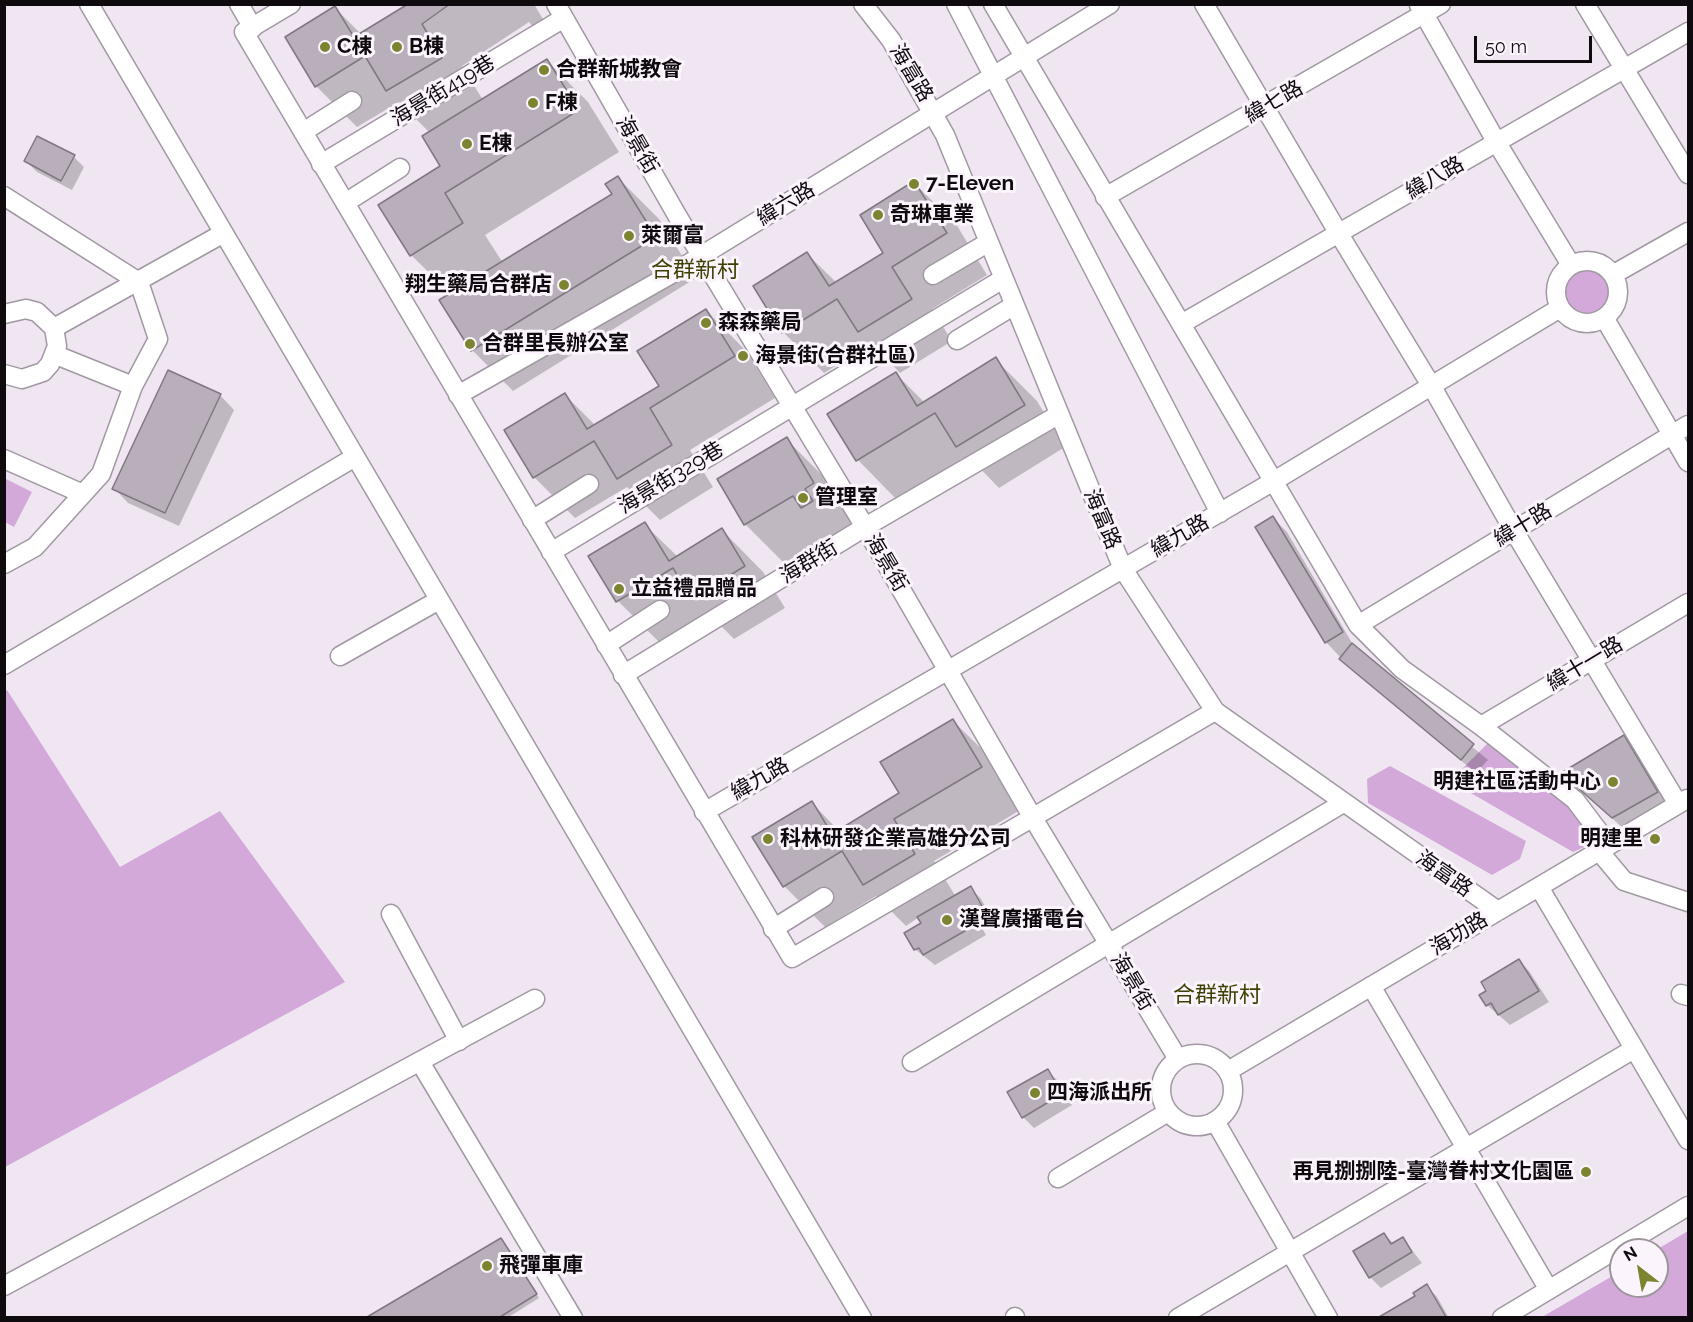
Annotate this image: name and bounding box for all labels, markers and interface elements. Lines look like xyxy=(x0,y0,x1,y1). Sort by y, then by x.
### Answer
scale bar xyxy=(1477,24,1596,62)
place label: C棟 xyxy=(337,34,372,60)
place label: B棟 xyxy=(409,34,444,60)
text: 50 m xyxy=(1485,36,1527,57)
marker: C棟 xyxy=(318,40,332,54)
marker: B棟 xyxy=(390,40,404,54)
street label: 海富路 xyxy=(884,40,938,106)
street label: 海景街419巷 xyxy=(386,50,500,132)
place label: 合群新城教會 xyxy=(556,57,682,83)
marker: 合群新城教會 xyxy=(537,63,551,77)
street label: 緯七路 xyxy=(1240,75,1308,129)
place label: F棟 xyxy=(545,90,578,116)
marker: F棟 xyxy=(526,96,540,110)
street label: 海景街 xyxy=(610,111,664,179)
place label: E棟 xyxy=(479,131,513,157)
marker: E棟 xyxy=(460,137,474,151)
street label: 緯八路 xyxy=(1401,151,1469,205)
place label: 7-Eleven xyxy=(926,171,1014,197)
street label: 緯六路 xyxy=(753,177,819,231)
marker: 7-Eleven xyxy=(907,177,921,191)
place label: 奇琳車業 xyxy=(890,202,974,228)
marker: 奇琳車業 xyxy=(871,208,885,222)
place label: 萊爾富 xyxy=(641,223,704,249)
marker: 萊爾富 xyxy=(622,229,636,243)
district label: 合群新村 xyxy=(651,257,739,283)
place label: 翔生藥局合群店 xyxy=(405,272,552,298)
marker: 翔生藥局合群店 xyxy=(557,278,571,292)
place label: 森森藥局 xyxy=(718,310,802,336)
marker: 森森藥局 xyxy=(699,316,713,330)
place label: 合群里長辦公室 xyxy=(482,331,629,357)
marker: 合群里長辦公室 xyxy=(463,337,477,351)
place label: 海景街(合群社區) xyxy=(755,343,915,369)
marker: 海景街(合群社區) xyxy=(736,349,750,363)
street label: 海景街329巷 xyxy=(614,437,728,519)
place label: 管理室 xyxy=(815,485,878,511)
street label: 海富路 xyxy=(1078,485,1126,553)
marker: 管理室 xyxy=(796,491,810,505)
street label: 緯十路 xyxy=(1490,498,1556,552)
street label: 緯九路 xyxy=(1146,509,1214,563)
street label: 海景街 xyxy=(859,530,913,596)
street label: 海群街 xyxy=(776,535,842,589)
place label: 立益禮品贈品 xyxy=(631,576,757,602)
marker: 立益禮品贈品 xyxy=(612,582,626,596)
street label: 緯十一路 xyxy=(1543,632,1627,696)
street label: 緯九路 xyxy=(726,752,794,806)
place label: 明建社區活動中心 xyxy=(1433,769,1601,795)
marker: 明建社區活動中心 xyxy=(1606,775,1620,789)
place label: 科林研發企業高雄分公司 xyxy=(780,826,1011,852)
place label: 明建里 xyxy=(1580,826,1643,852)
marker: 科林研發企業高雄分公司 xyxy=(761,832,775,846)
marker: 明建里 xyxy=(1648,832,1662,846)
street label: 海富路 xyxy=(1411,846,1477,902)
place label: 漢聲廣播電台 xyxy=(959,907,1085,933)
street label: 海功路 xyxy=(1426,907,1492,961)
marker: 漢聲廣播電台 xyxy=(940,913,954,927)
street label: 海景街 xyxy=(1105,949,1159,1015)
district label: 合群新村 xyxy=(1173,982,1261,1008)
place label: 四海派出所 xyxy=(1047,1080,1152,1106)
marker: 四海派出所 xyxy=(1028,1086,1042,1100)
place label: 再見捌捌陸-臺灣眷村文化園區 xyxy=(1292,1159,1574,1185)
marker: 再見捌捌陸-臺灣眷村文化園區 xyxy=(1579,1165,1593,1179)
north arrow xyxy=(1609,1238,1669,1298)
text: N xyxy=(1620,1243,1641,1265)
place label: 飛彈車庫 xyxy=(499,1253,583,1279)
marker: 飛彈車庫 xyxy=(480,1259,494,1273)

